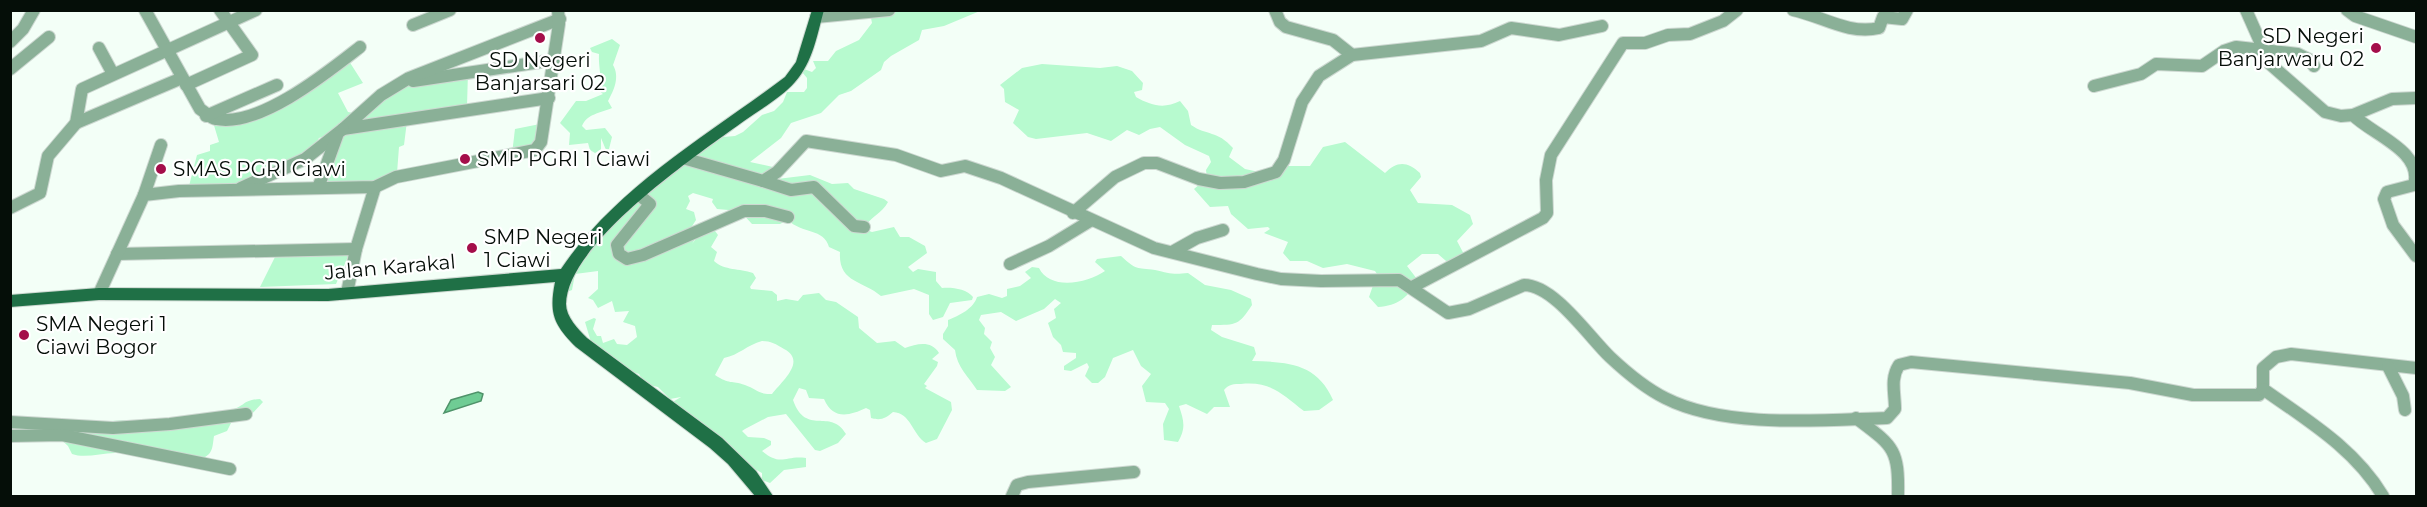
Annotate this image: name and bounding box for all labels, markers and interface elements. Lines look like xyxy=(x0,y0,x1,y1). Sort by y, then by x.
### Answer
place label: SD Negeri Banjarwaru 02 xyxy=(2218,24,2364,71)
marker: SD Negeri Banjarsari 02 xyxy=(533,31,547,45)
marker: SD Negeri Banjarwaru 02 xyxy=(2369,41,2383,55)
place label: SD Negeri Banjarsari 02 xyxy=(475,48,605,95)
place label: SMP PGRI 1 Ciawi xyxy=(477,147,650,171)
marker: SMP PGRI 1 Ciawi xyxy=(458,152,472,166)
place label: SMAS PGRI Ciawi xyxy=(173,157,346,181)
marker: SMAS PGRI Ciawi xyxy=(154,162,168,176)
place label: SMP Negeri 1 Ciawi xyxy=(484,225,602,272)
marker: SMP Negeri 1 Ciawi xyxy=(465,241,479,255)
street label: Jalan Karakal xyxy=(322,249,457,285)
place label: SMA Negeri 1 Ciawi Bogor xyxy=(36,312,167,359)
marker: SMA Negeri 1 Ciawi Bogor xyxy=(17,328,31,342)

